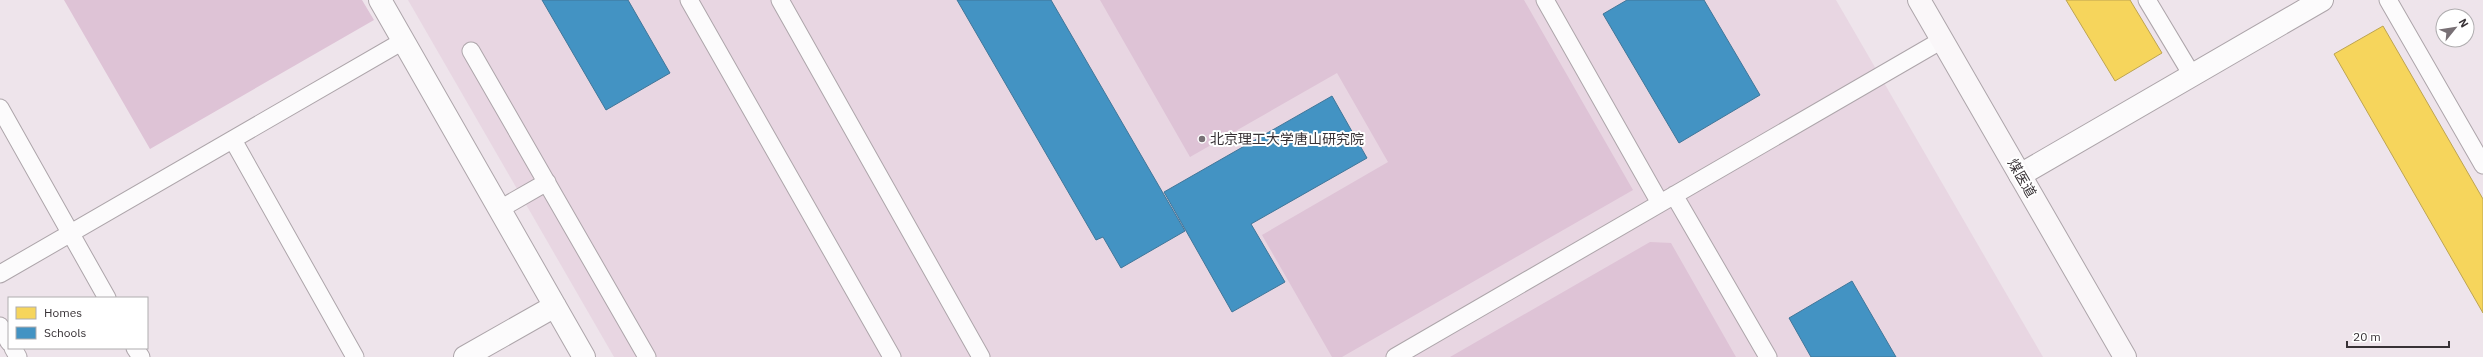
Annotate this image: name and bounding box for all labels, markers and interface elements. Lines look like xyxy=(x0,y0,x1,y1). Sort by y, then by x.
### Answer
north arrow xyxy=(2435,8,2475,48)
text: N xyxy=(2456,16,2472,30)
place label: 北京理工大学唐山研究院 xyxy=(1210,130,1364,148)
marker: 北京理工大学唐山研究院 xyxy=(1197,134,1207,144)
street label: 煤医道 xyxy=(2004,155,2040,201)
legend xyxy=(8,297,148,349)
text: Homes xyxy=(44,305,82,320)
scale bar xyxy=(2347,323,2449,349)
text: Schools xyxy=(44,325,87,340)
text: 20 m xyxy=(2353,329,2381,344)

